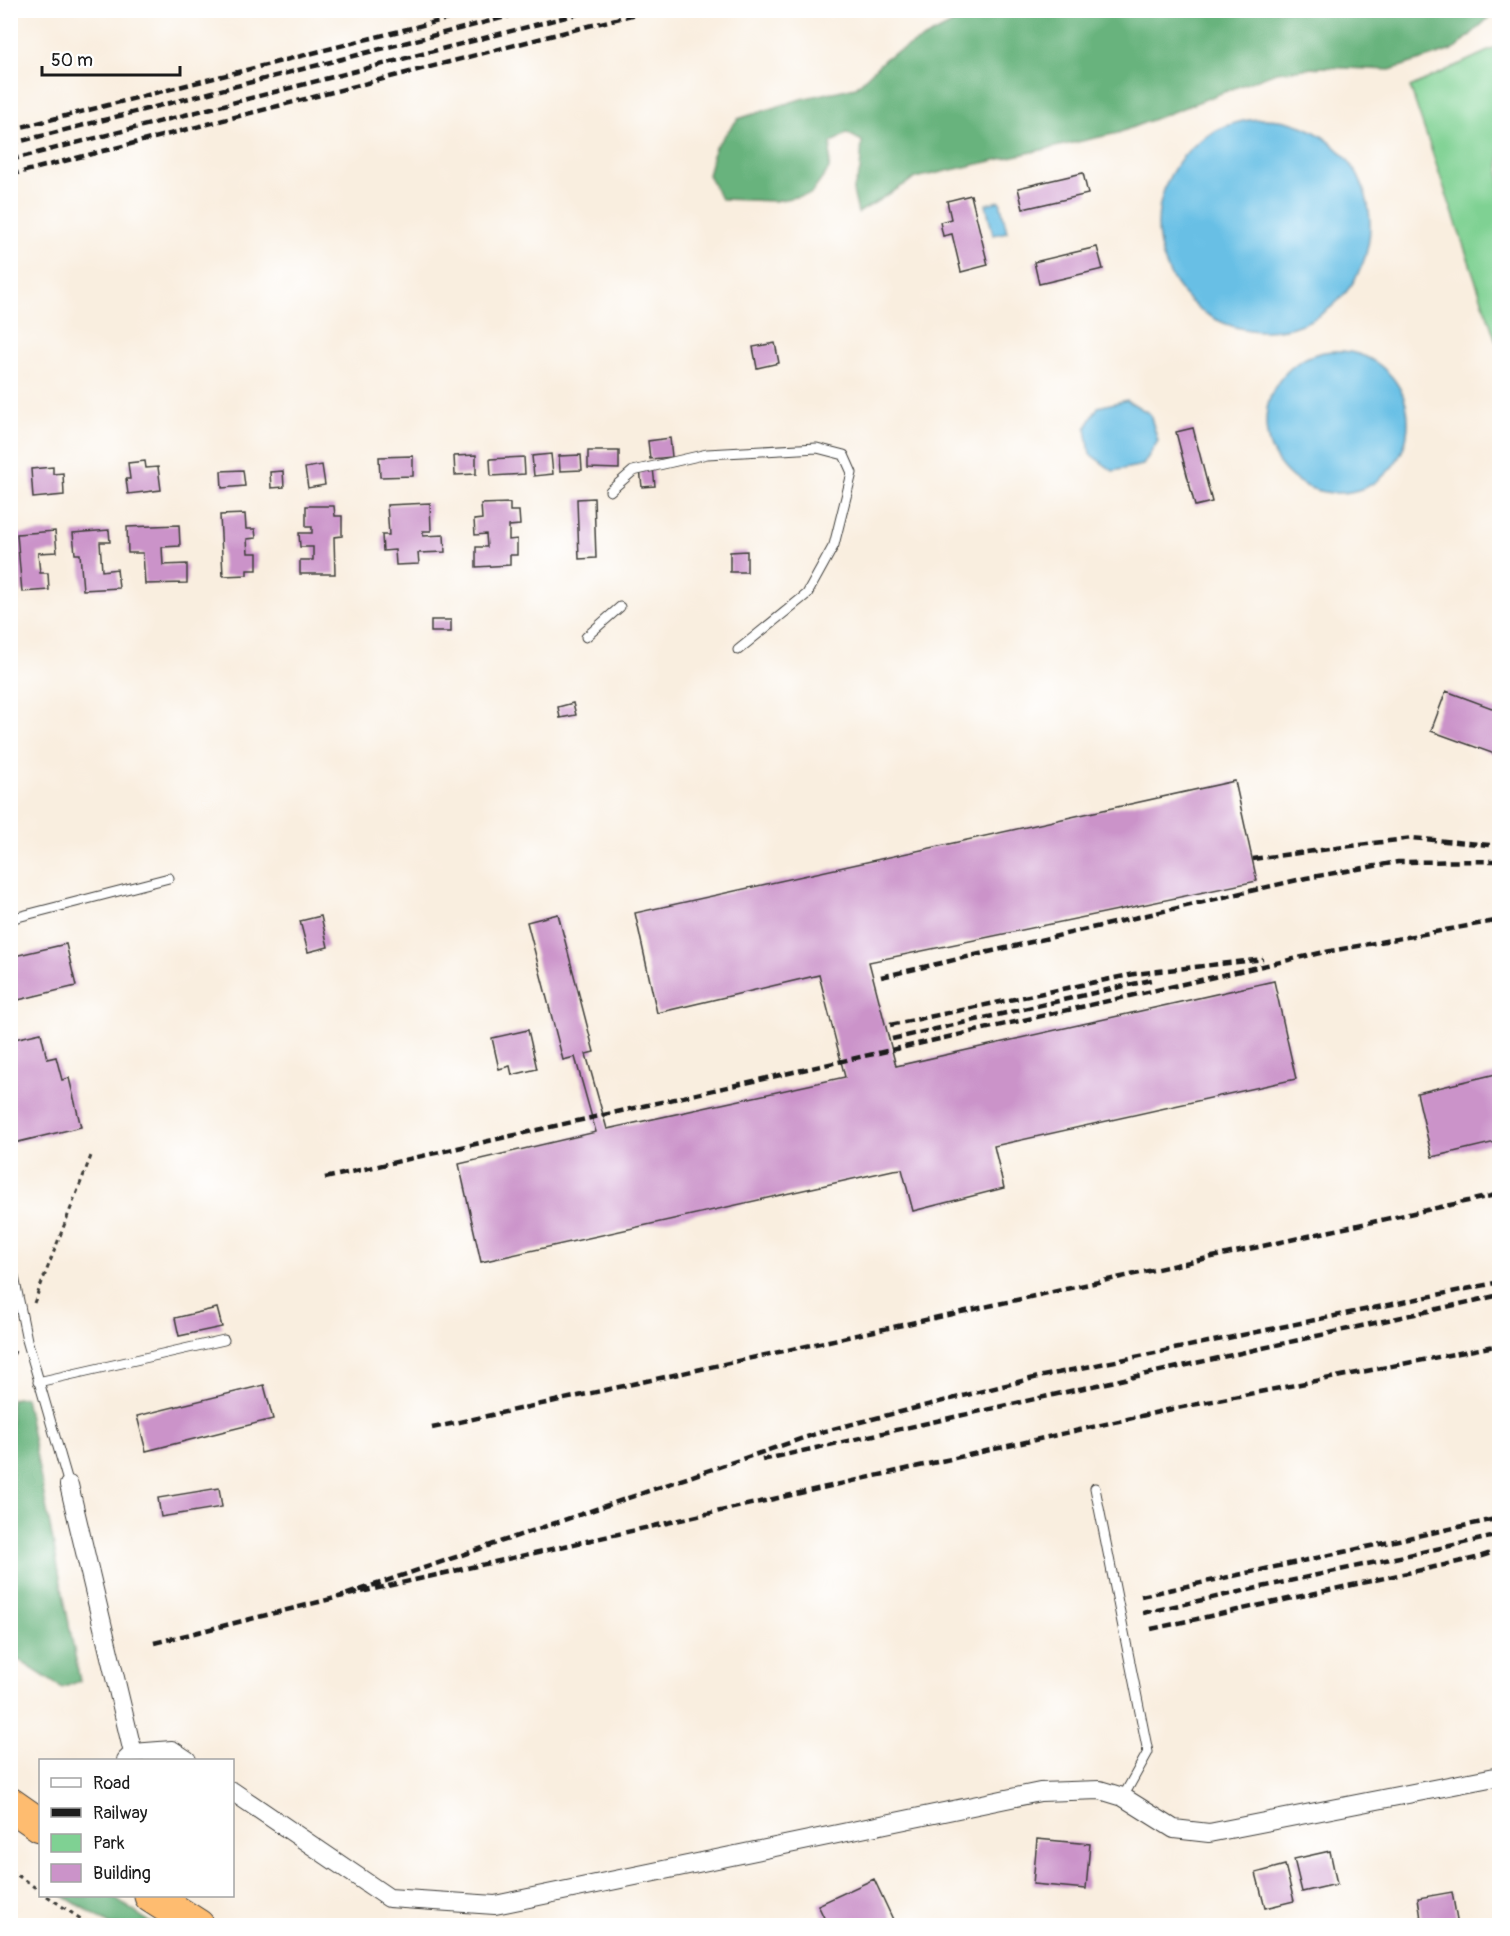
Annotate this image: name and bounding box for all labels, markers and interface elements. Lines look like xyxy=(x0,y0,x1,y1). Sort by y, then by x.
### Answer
scale bar xyxy=(42,39,180,77)
text: 50 m xyxy=(51,49,93,72)
legend xyxy=(39,1759,234,1897)
text: Road xyxy=(93,1772,130,1795)
text: Railway xyxy=(93,1802,148,1825)
text: Park xyxy=(93,1832,125,1855)
text: Building xyxy=(93,1862,151,1885)

